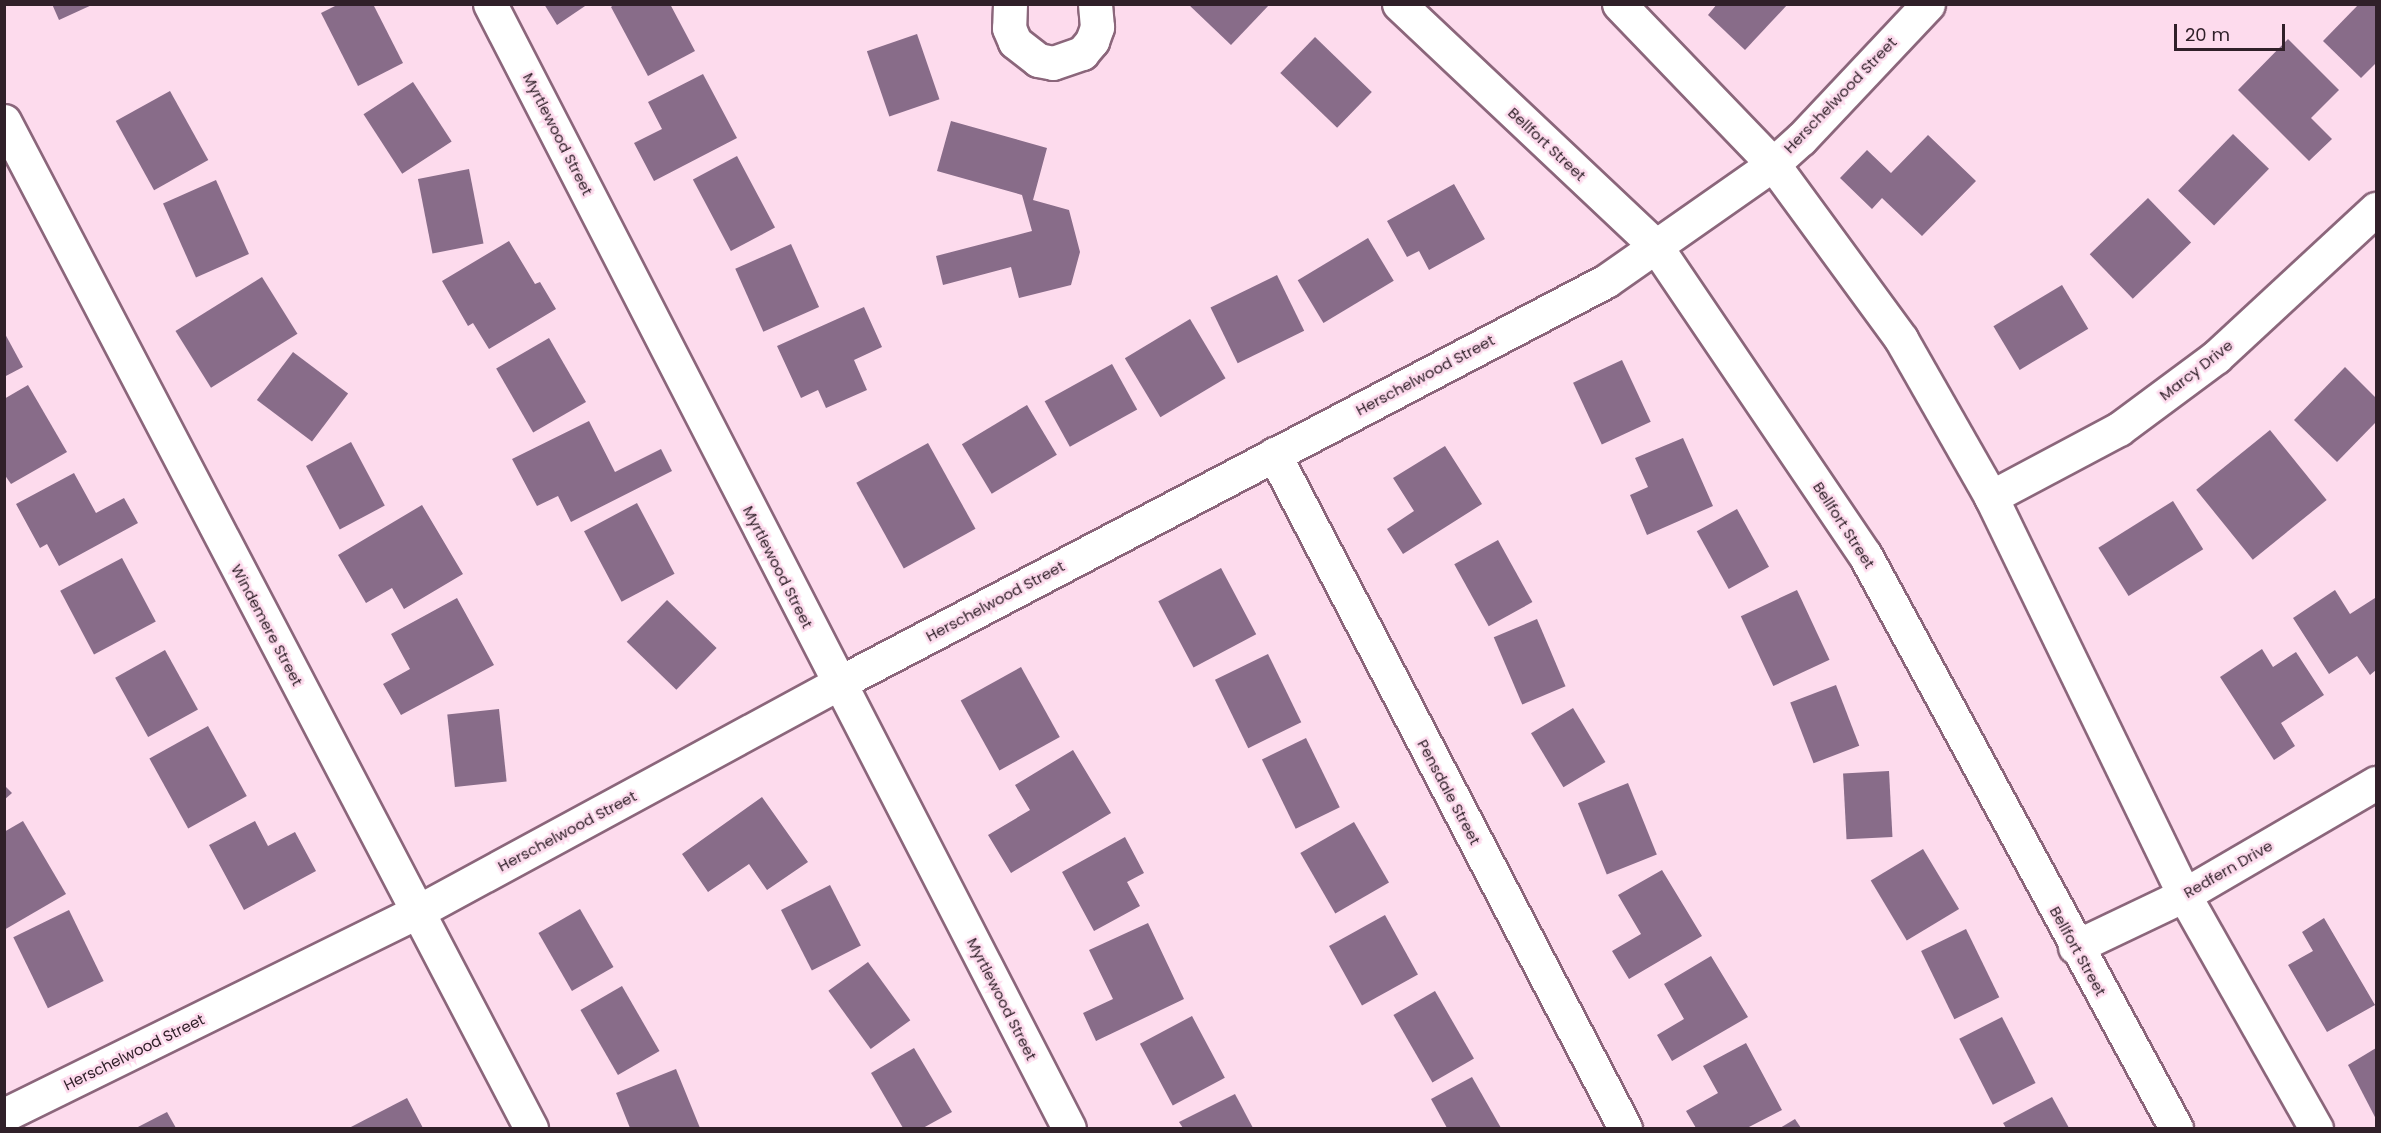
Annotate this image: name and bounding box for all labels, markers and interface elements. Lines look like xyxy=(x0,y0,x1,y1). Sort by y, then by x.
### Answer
scale bar xyxy=(2177,12,2288,50)
text: 20 m xyxy=(2185,22,2230,47)
street label: Herschelwood Street xyxy=(1780,33,1900,157)
street label: Myrtlewood Street xyxy=(519,70,597,198)
street label: Bellfort Street xyxy=(1505,104,1589,184)
street label: Herschelwood Street xyxy=(1353,331,1497,419)
street label: Marcy Drive xyxy=(2156,336,2236,404)
street label: Bellfort Street xyxy=(1809,478,1879,572)
street label: Myrtlewood Street xyxy=(739,503,817,631)
street label: Herschelwood Street xyxy=(923,557,1067,645)
street label: Windemere Street xyxy=(227,561,307,689)
street label: Pensdale Street xyxy=(1414,736,1484,848)
street label: Herschelwood Street xyxy=(495,787,639,875)
street label: Redfern Drive xyxy=(2180,836,2276,902)
street label: Bellfort Street xyxy=(2046,903,2110,999)
street label: Myrtlewood Street xyxy=(963,935,1041,1063)
street label: Herschelwood Street xyxy=(61,1010,207,1094)

